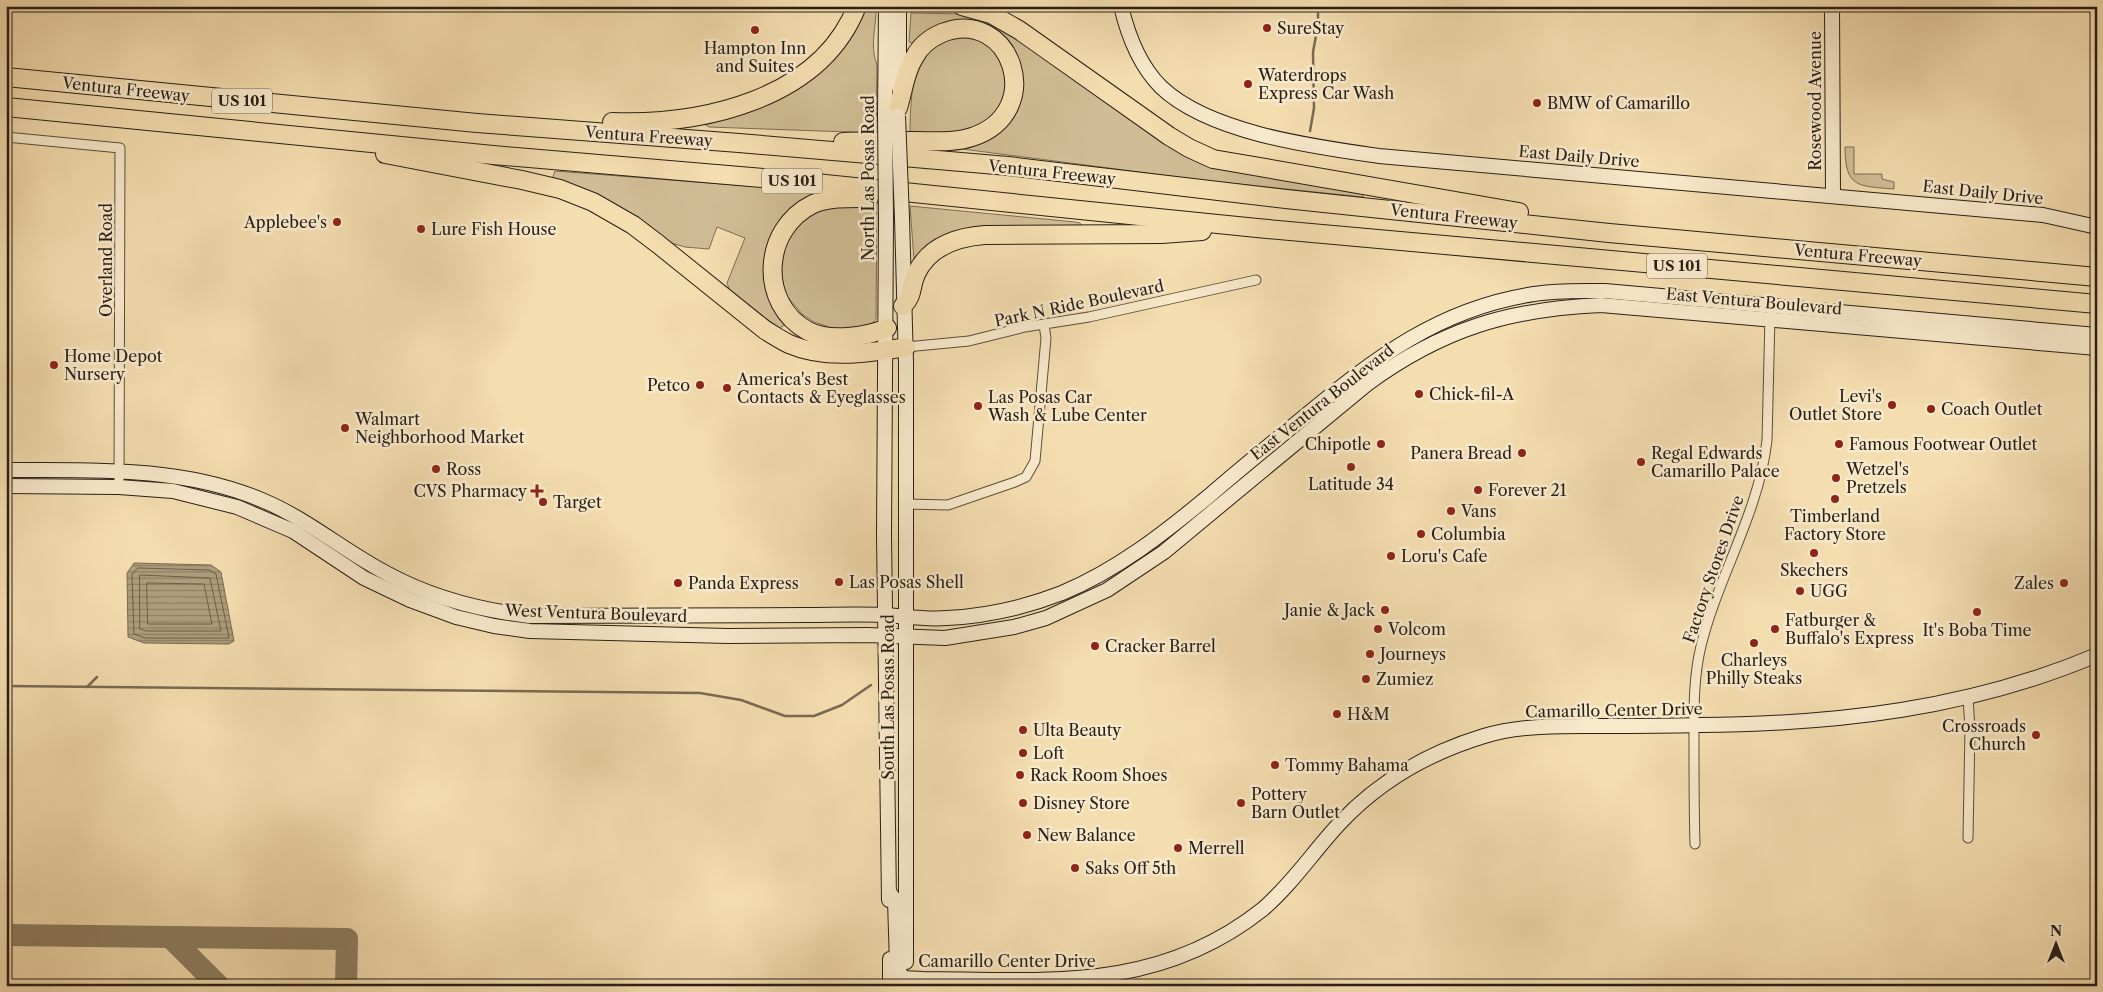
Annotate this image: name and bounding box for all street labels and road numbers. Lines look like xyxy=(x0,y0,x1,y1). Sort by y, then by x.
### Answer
street label: Rosewood Avenue xyxy=(1805,31,1825,171)
street label: Ventura Freeway xyxy=(60,72,192,106)
road number: US 101 xyxy=(212,88,272,114)
street label: North Las Posas Road xyxy=(858,95,878,261)
street label: Ventura Freeway xyxy=(583,121,715,151)
street label: East Daily Drive xyxy=(1518,141,1640,171)
street label: Ventura Freeway xyxy=(986,155,1118,189)
road number: US 101 xyxy=(762,168,822,194)
street label: East Daily Drive xyxy=(1922,176,2044,208)
street label: Ventura Freeway xyxy=(1388,199,1520,233)
street label: Overland Road xyxy=(96,203,116,317)
street label: Ventura Freeway xyxy=(1792,239,1924,271)
road number: US 101 xyxy=(1647,254,1707,278)
street label: Park N Ride Boulevard xyxy=(992,275,1166,331)
street label: East Ventura Boulevard xyxy=(1665,283,1843,319)
street label: East Ventura Boulevard xyxy=(1246,340,1398,464)
street label: Factory Stores Drive xyxy=(1678,492,1748,645)
street label: West Ventura Boulevard xyxy=(504,600,688,626)
street label: South Las Posas Road xyxy=(878,614,898,780)
street label: Camarillo Center Drive xyxy=(1525,698,1703,722)
street label: Camarillo Center Drive xyxy=(918,951,1096,971)

